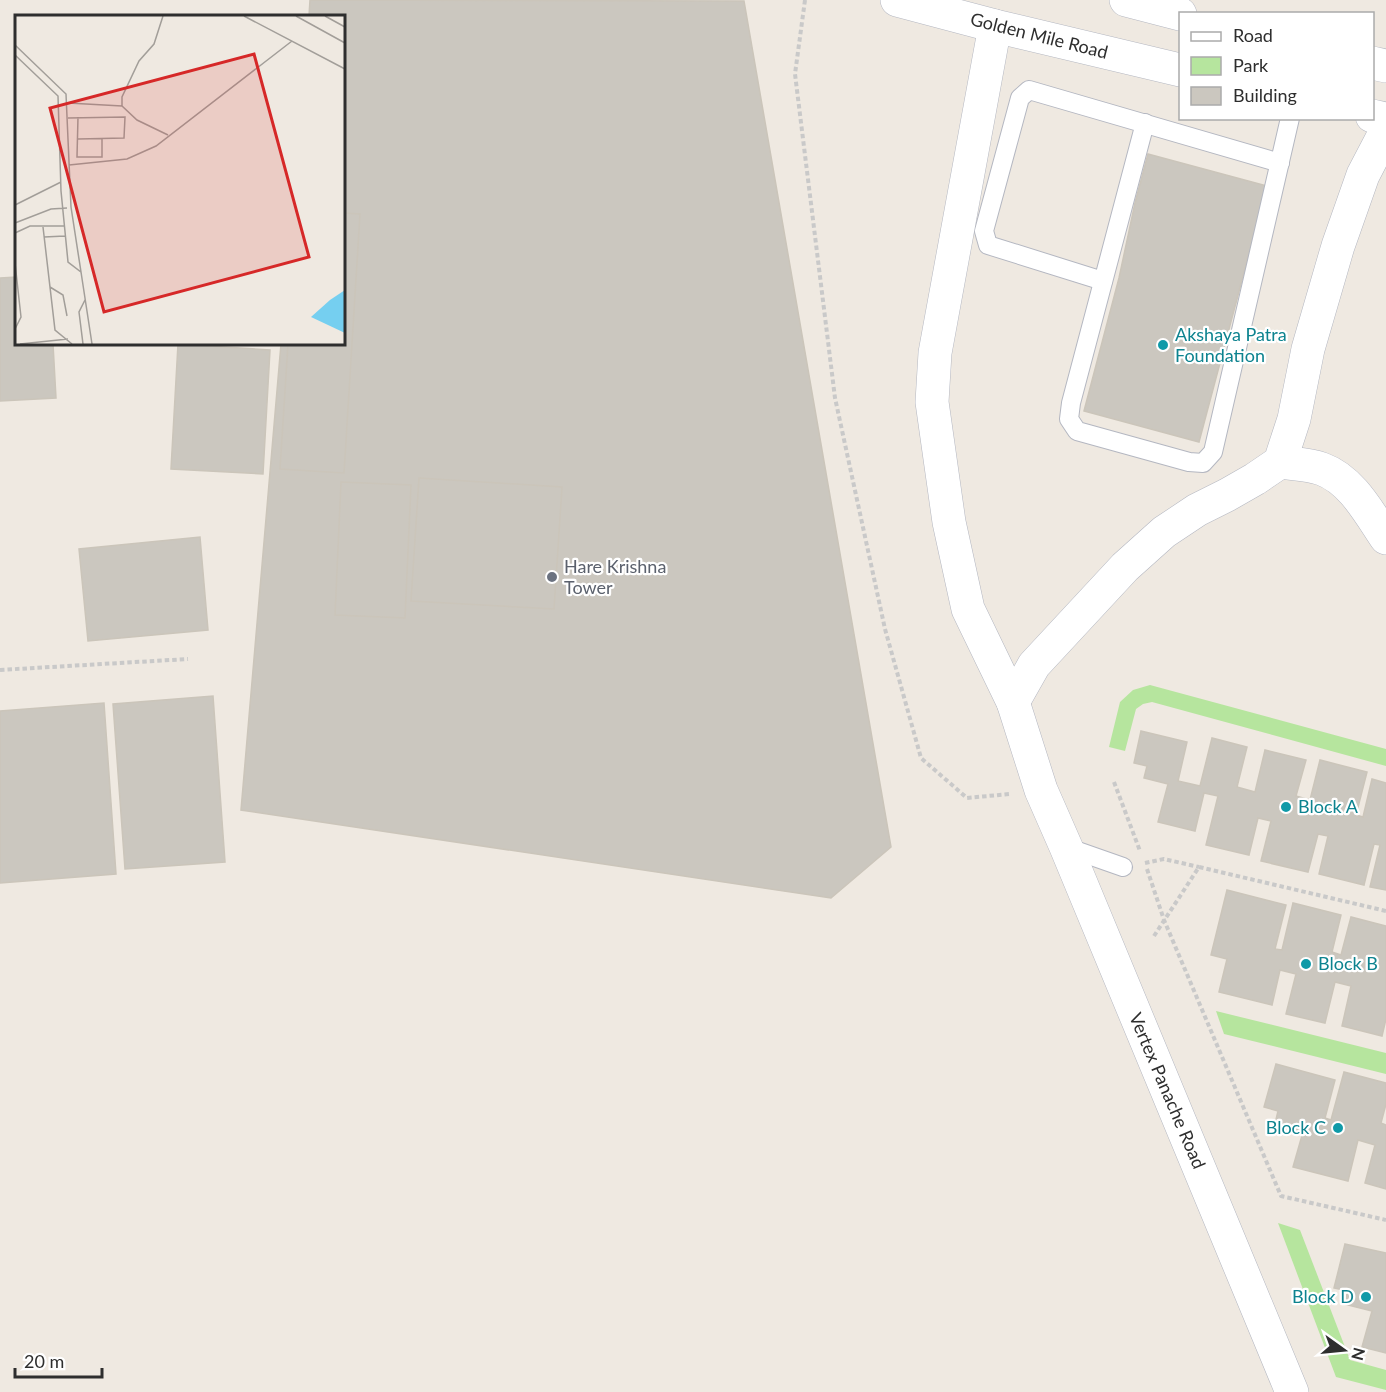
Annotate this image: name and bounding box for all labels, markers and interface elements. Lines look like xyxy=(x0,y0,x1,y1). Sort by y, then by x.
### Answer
street label: Golden Mile Road xyxy=(968,7,1110,63)
legend xyxy=(1179,12,1374,120)
inset map xyxy=(15,15,345,345)
text: Road xyxy=(1233,24,1273,46)
text: Park xyxy=(1233,54,1269,76)
text: Building xyxy=(1233,84,1297,106)
place label: Akshaya Patra Foundation xyxy=(1175,323,1287,366)
marker: Akshaya Patra Foundation xyxy=(1156,338,1170,352)
place label: Hare Krishna Tower xyxy=(564,555,666,598)
marker: Hare Krishna Tower xyxy=(545,570,559,584)
place label: Block A xyxy=(1298,795,1359,817)
marker: Block A xyxy=(1279,800,1293,814)
place label: Block B xyxy=(1318,952,1378,974)
marker: Block B xyxy=(1299,957,1313,971)
street label: Vertex Panache Road xyxy=(1125,1009,1211,1172)
place label: Block C xyxy=(1266,1116,1326,1138)
marker: Block C xyxy=(1331,1121,1345,1135)
place label: Block D xyxy=(1292,1285,1354,1307)
marker: Block D xyxy=(1359,1290,1373,1304)
north arrow xyxy=(1314,1320,1374,1380)
scale bar xyxy=(15,1341,102,1379)
text: N xyxy=(1348,1346,1370,1362)
text: 20 m xyxy=(24,1350,64,1372)

